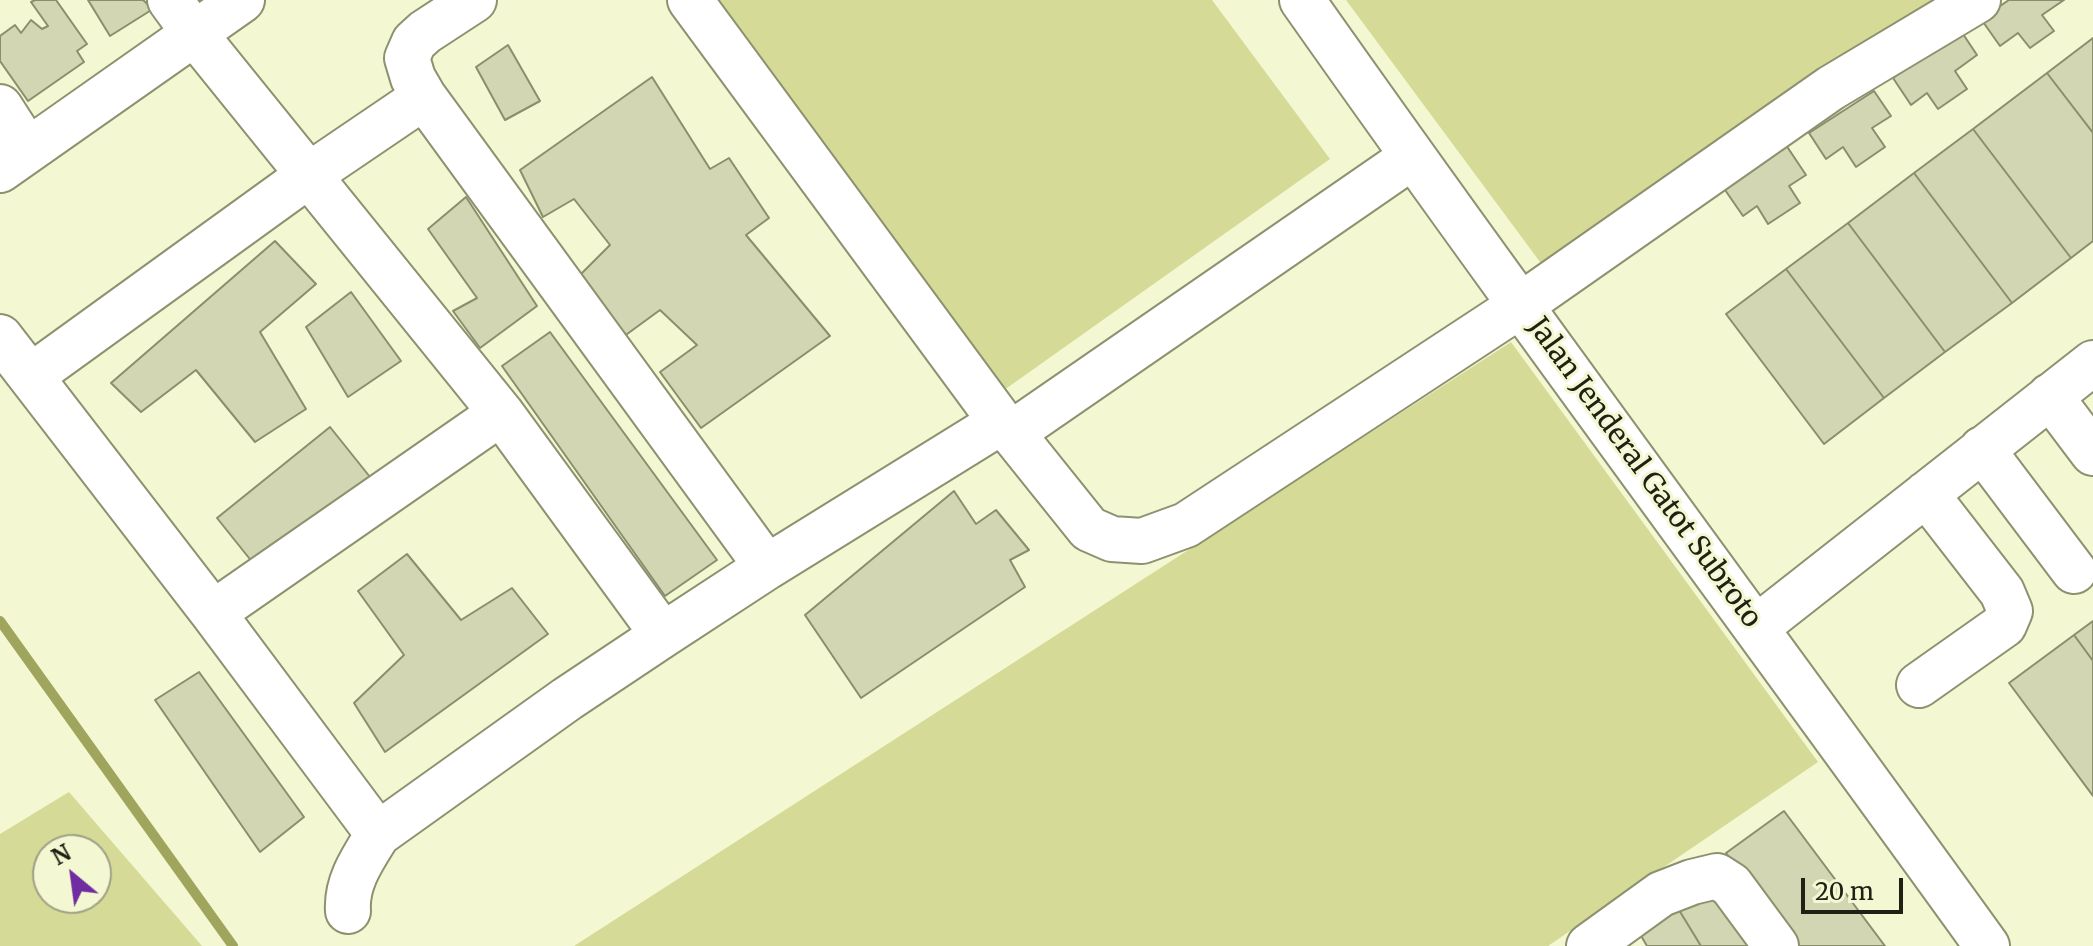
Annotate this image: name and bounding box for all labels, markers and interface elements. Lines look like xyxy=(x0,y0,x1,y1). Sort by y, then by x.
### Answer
street label: Jalan Jenderal Gatot Subroto xyxy=(1520,311,1768,635)
north arrow xyxy=(32,834,112,914)
text: N xyxy=(47,838,76,871)
scale bar xyxy=(1805,862,1907,912)
text: 20 m xyxy=(1815,876,1874,907)

